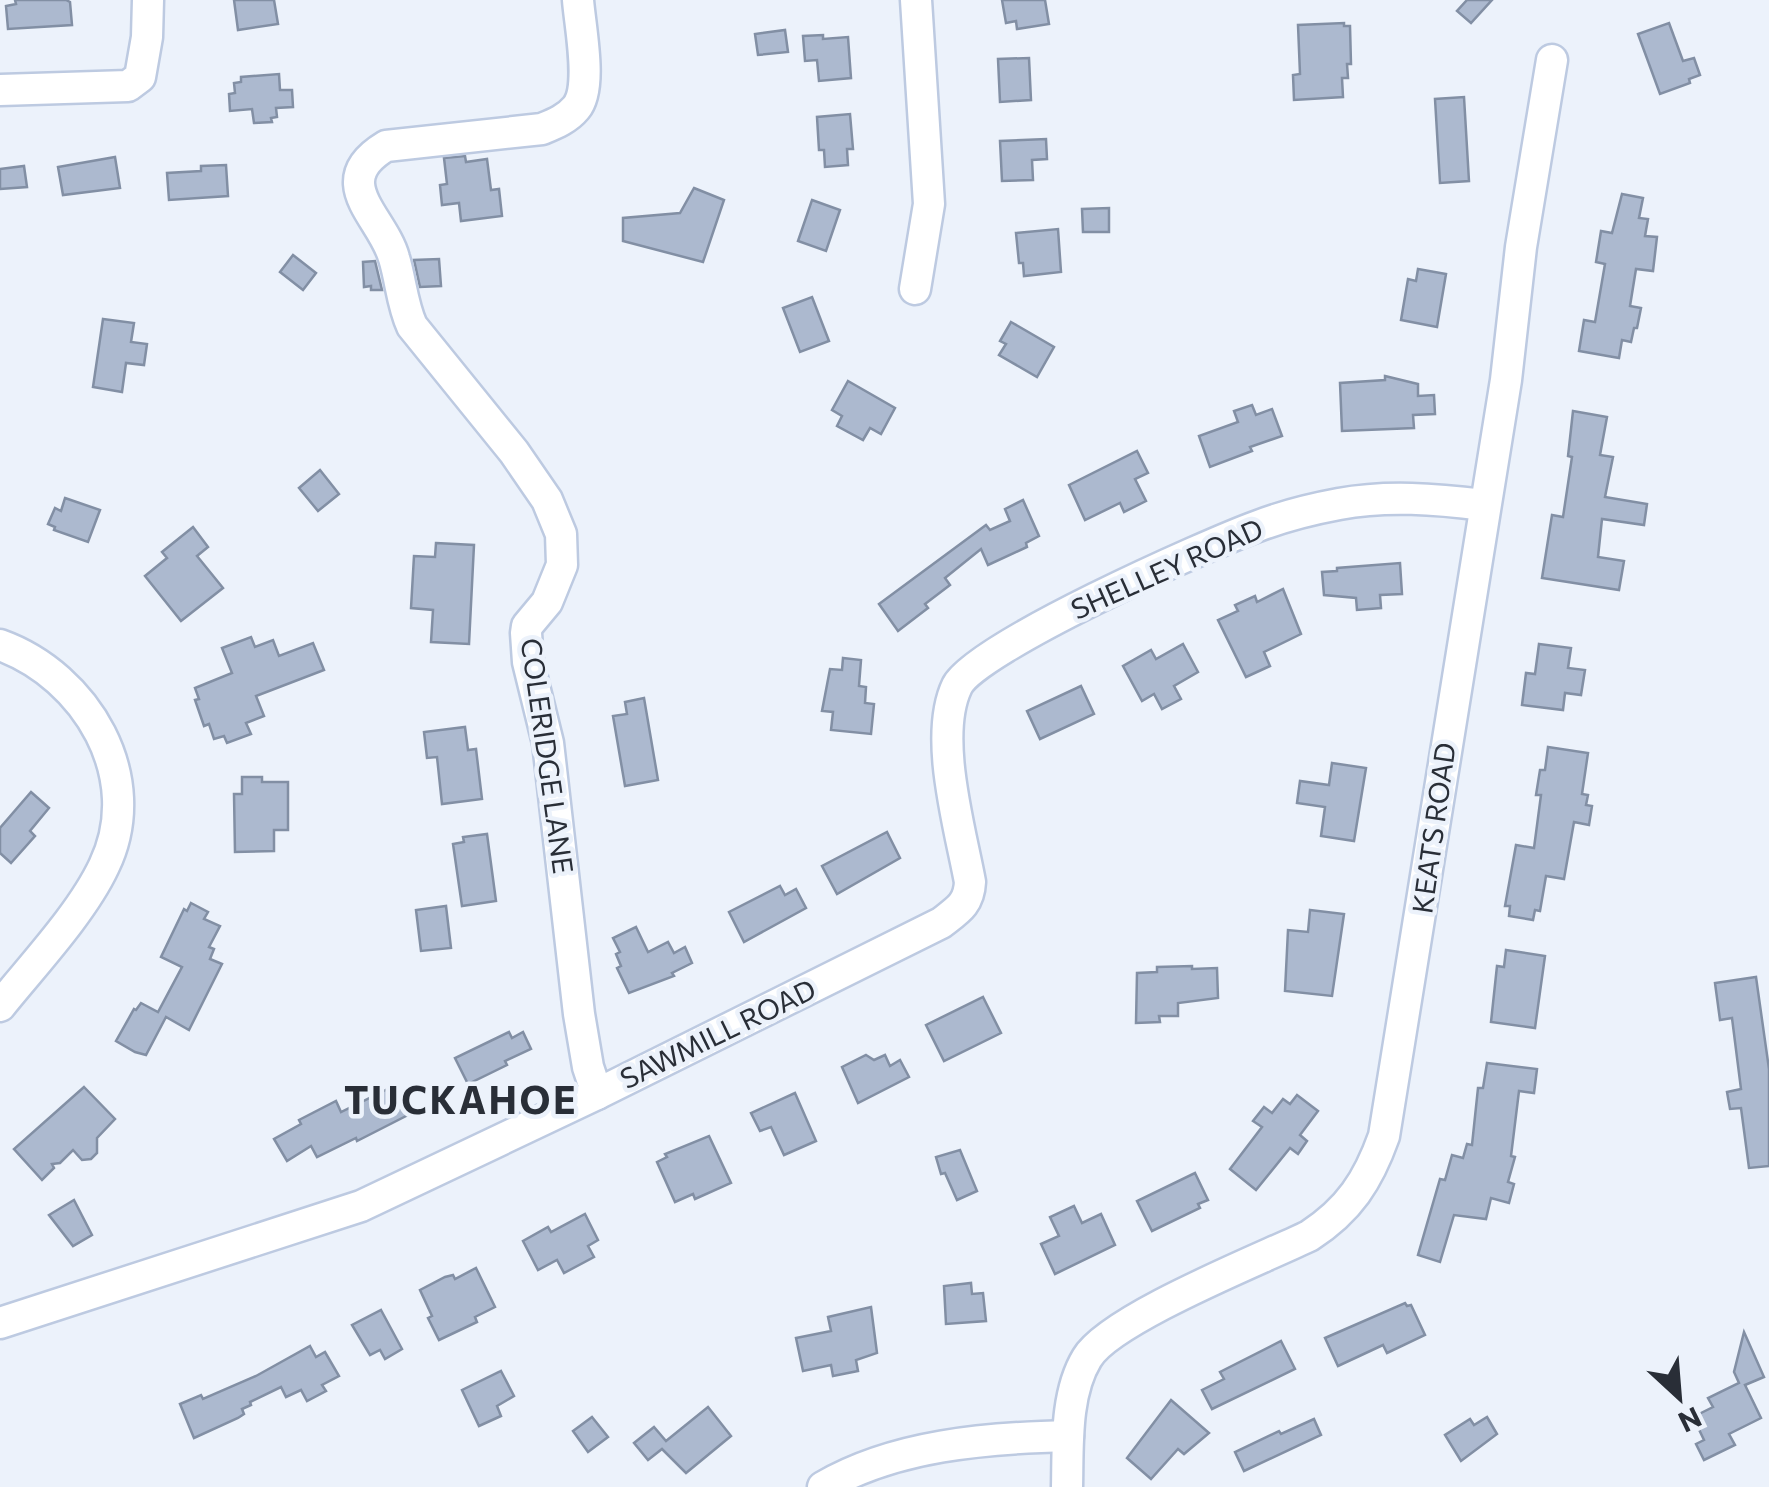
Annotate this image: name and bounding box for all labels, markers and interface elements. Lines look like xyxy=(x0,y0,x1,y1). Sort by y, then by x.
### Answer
street label: SHELLEY ROAD xyxy=(1065,511,1268,626)
street label: COLERIDGE LANE xyxy=(515,636,581,876)
street label: KEATS ROAD xyxy=(1404,740,1462,916)
street label: SAWMILL ROAD xyxy=(614,971,821,1095)
district label: TUCKAHOE xyxy=(344,1075,578,1122)
north arrow xyxy=(1629,1347,1729,1447)
text: N xyxy=(1674,1400,1707,1440)

